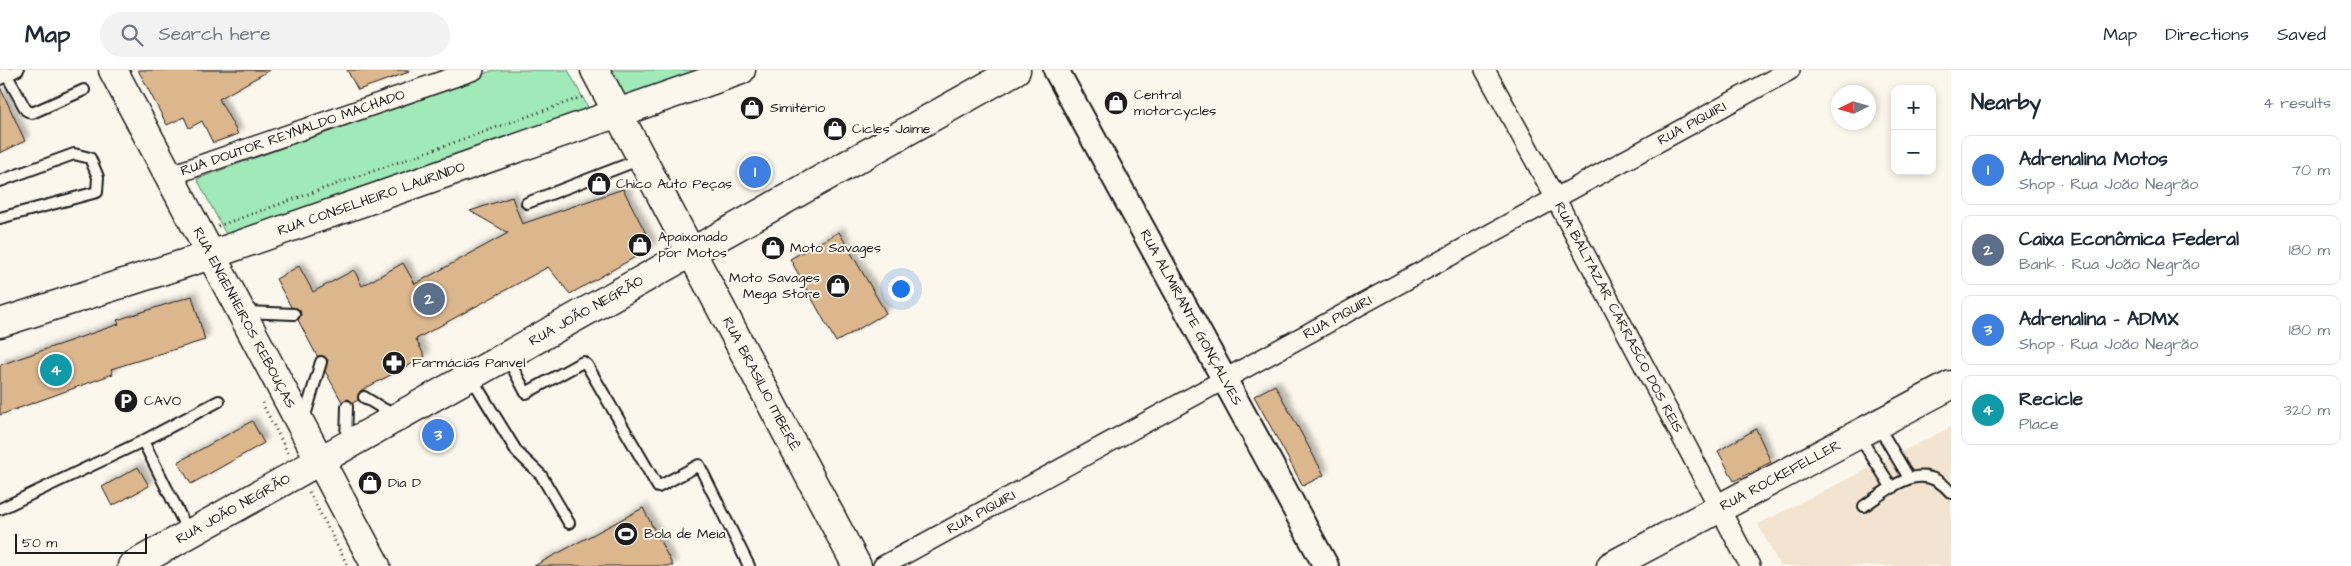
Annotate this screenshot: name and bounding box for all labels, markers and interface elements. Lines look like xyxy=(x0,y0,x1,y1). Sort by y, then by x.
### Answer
search box xyxy=(100,12,450,57)
text: Map xyxy=(25,18,70,52)
icon: search xyxy=(118,21,146,49)
text: Search here xyxy=(158,21,271,48)
text: Map xyxy=(2103,22,2137,47)
text: Directions xyxy=(2165,22,2249,47)
text: Saved xyxy=(2277,22,2326,47)
street label: RUA DOUTOR REYNALDO MACHADO xyxy=(178,85,408,181)
place label: Central motorcycles xyxy=(1134,85,1216,121)
north arrow xyxy=(1831,85,1876,130)
map controls xyxy=(1891,85,1936,175)
button: + xyxy=(1891,85,1936,130)
text: Nearby xyxy=(1971,88,2041,117)
shop icon: Central motorcycles xyxy=(1103,90,1129,116)
text: 4 results xyxy=(2263,92,2331,114)
shop icon: Simitério xyxy=(739,95,765,121)
street label: RUA PIQUIRI xyxy=(1654,97,1730,151)
place label: Simitério xyxy=(770,98,825,118)
shop icon: Cicles Jaime xyxy=(822,116,848,142)
place label: Cicles Jaime xyxy=(852,119,931,139)
button: − xyxy=(1891,130,1936,175)
text: Adrenalina Motos xyxy=(2019,146,2168,173)
pin: 1 xyxy=(739,153,771,191)
street label: RUA CONSELHEIRO LAURINDO xyxy=(275,157,468,241)
text: 1 xyxy=(1987,159,1989,181)
text: 70 m xyxy=(2291,159,2330,181)
shop icon: Chico Auto Peças xyxy=(586,171,612,197)
text: Shop · Rua João Negrão xyxy=(2019,173,2198,195)
place label: Chico Auto Peças xyxy=(616,174,732,194)
street label: RUA BALTAZAR CARRASCO DOS REIS xyxy=(1549,198,1688,436)
street label: RUA ENGENHEIROS REBOUÇAS xyxy=(188,224,300,412)
street label: RUA ALMIRANTE GONÇALVES xyxy=(1135,226,1247,409)
text: Caixa Econômica Federal xyxy=(2019,226,2239,253)
place label: Apaixonado por Motos xyxy=(658,227,728,263)
shop icon: Apaixonado por Motos xyxy=(627,232,653,258)
shop icon: Moto Savages xyxy=(760,235,786,261)
place label: Moto Savages xyxy=(790,238,881,258)
text: 2 xyxy=(1983,239,1993,261)
text: 180 m xyxy=(2289,239,2330,261)
text: Bank · Rua João Negrão xyxy=(2019,253,2199,275)
place label: Moto Savages Mega Store xyxy=(729,268,820,304)
street label: RUA JOÃO NEGRÃO xyxy=(526,271,647,351)
shop icon: Moto Savages Mega Store xyxy=(825,273,851,299)
your location xyxy=(888,276,914,302)
pin: 2 xyxy=(413,280,445,318)
street label: RUA PIQUIRI xyxy=(1300,291,1375,344)
text: Adrenalina - ADMX xyxy=(2019,306,2179,333)
street label: RUA BRASÍLIO ITIBERÊ xyxy=(717,313,805,455)
text: 3 xyxy=(1984,319,1992,341)
text: 180 m xyxy=(2289,319,2330,341)
text: Shop · Rua João Negrão xyxy=(2019,333,2198,355)
pharmacy icon: Farmácias Panvel xyxy=(381,350,407,376)
pin: 4 xyxy=(40,351,72,389)
place label: Farmácias Panvel xyxy=(412,353,525,373)
text: Recicle xyxy=(2019,386,2083,413)
parking icon: CAVO xyxy=(113,388,139,414)
place label: CAVO xyxy=(144,391,181,411)
text: 4 xyxy=(1983,399,1993,421)
text: 320 m xyxy=(2284,399,2330,421)
text: Place xyxy=(2019,413,2059,435)
pin: 3 xyxy=(422,416,454,454)
street label: RUA ROCKEFELLER xyxy=(1717,435,1844,516)
street label: RUA JOÃO NEGRÃO xyxy=(172,469,294,549)
shop icon: Dia D xyxy=(357,470,383,496)
place label: Dia D xyxy=(388,473,421,493)
street label: RUA PIQUIRI xyxy=(943,485,1019,539)
sports icon: Bola de Meia xyxy=(613,521,639,547)
place label: Bola de Meia xyxy=(644,524,726,544)
scale bar xyxy=(15,531,148,554)
text: 50 m xyxy=(22,533,57,553)

